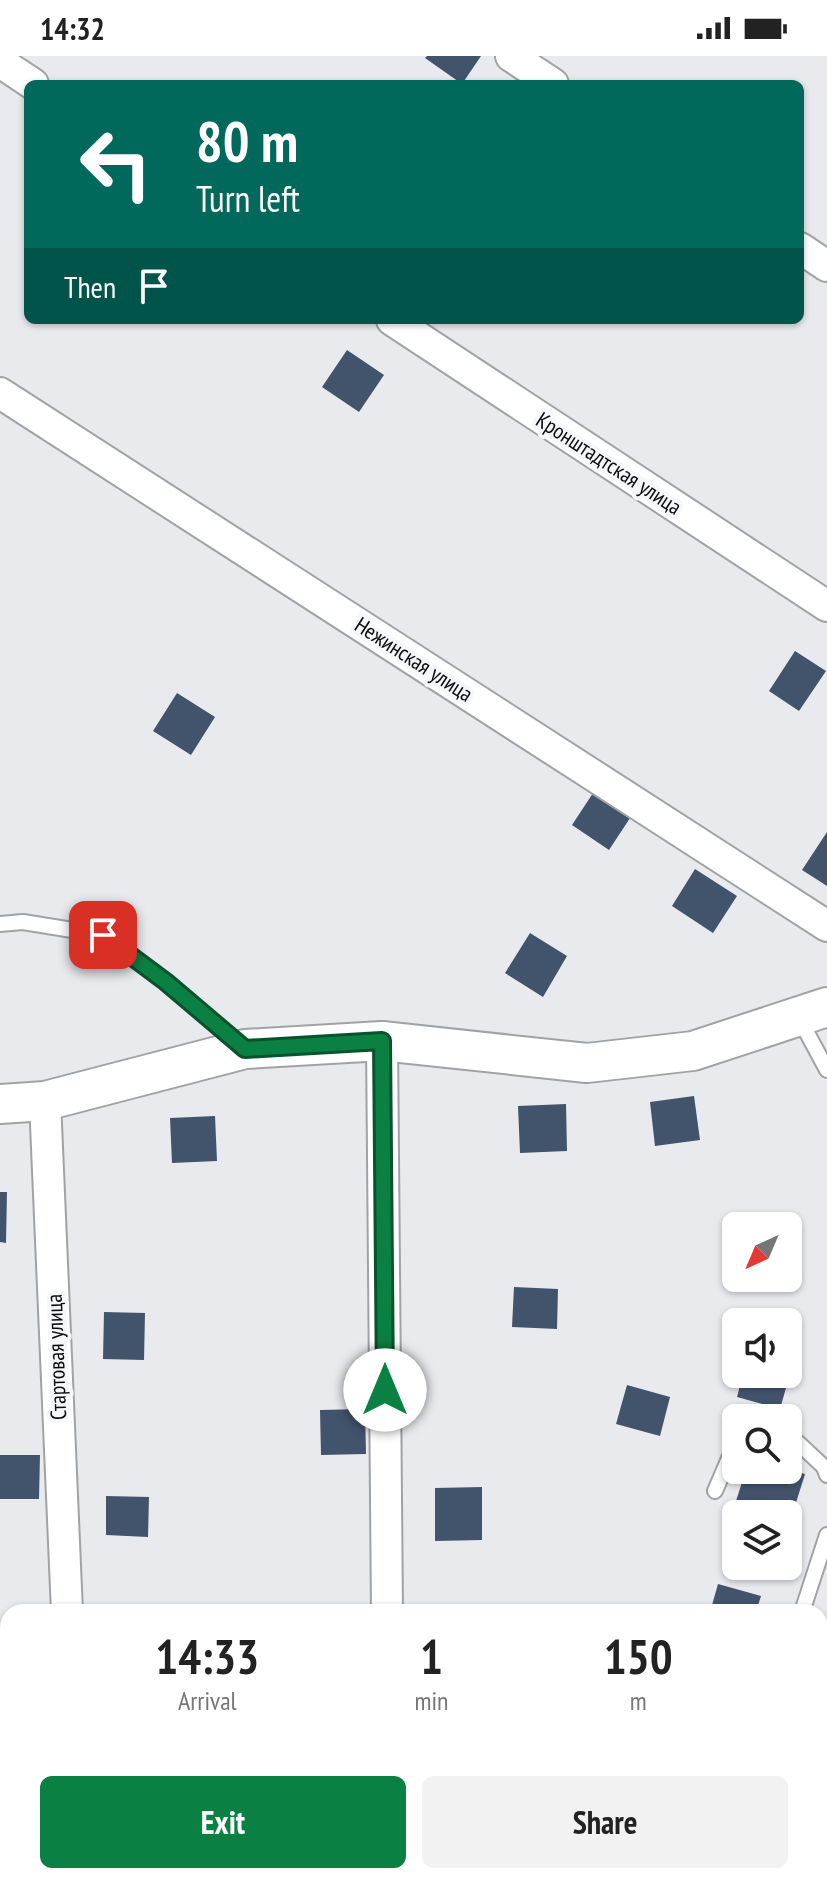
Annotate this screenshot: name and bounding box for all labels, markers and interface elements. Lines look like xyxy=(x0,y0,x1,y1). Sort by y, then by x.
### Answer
text: 14:32 xyxy=(40,9,105,48)
text: 80 m xyxy=(196,105,298,177)
icon: left xyxy=(64,112,168,216)
text: Turn left xyxy=(196,175,300,222)
icon: arrive xyxy=(132,264,176,308)
text: Then xyxy=(64,267,116,306)
street label: Кронштадтская улица xyxy=(531,405,687,521)
street label: Нежинская улица xyxy=(350,610,478,708)
pin xyxy=(69,901,137,969)
icon: arrive xyxy=(81,913,125,957)
north arrow xyxy=(722,1212,802,1292)
map controls xyxy=(722,1212,802,1580)
street label: Стартовая улица xyxy=(40,1293,72,1421)
button: sound xyxy=(722,1308,802,1388)
position arrow xyxy=(343,1348,427,1432)
button: search xyxy=(722,1404,802,1484)
button: layers xyxy=(722,1500,802,1580)
text: 14:33 xyxy=(155,1625,259,1687)
text: 1 xyxy=(420,1625,443,1687)
text: 150 xyxy=(604,1625,673,1687)
text: Arrival xyxy=(178,1684,237,1717)
text: min xyxy=(414,1684,448,1717)
text: m xyxy=(630,1684,647,1717)
button: Exit xyxy=(40,1776,406,1868)
button: Share xyxy=(422,1776,788,1868)

